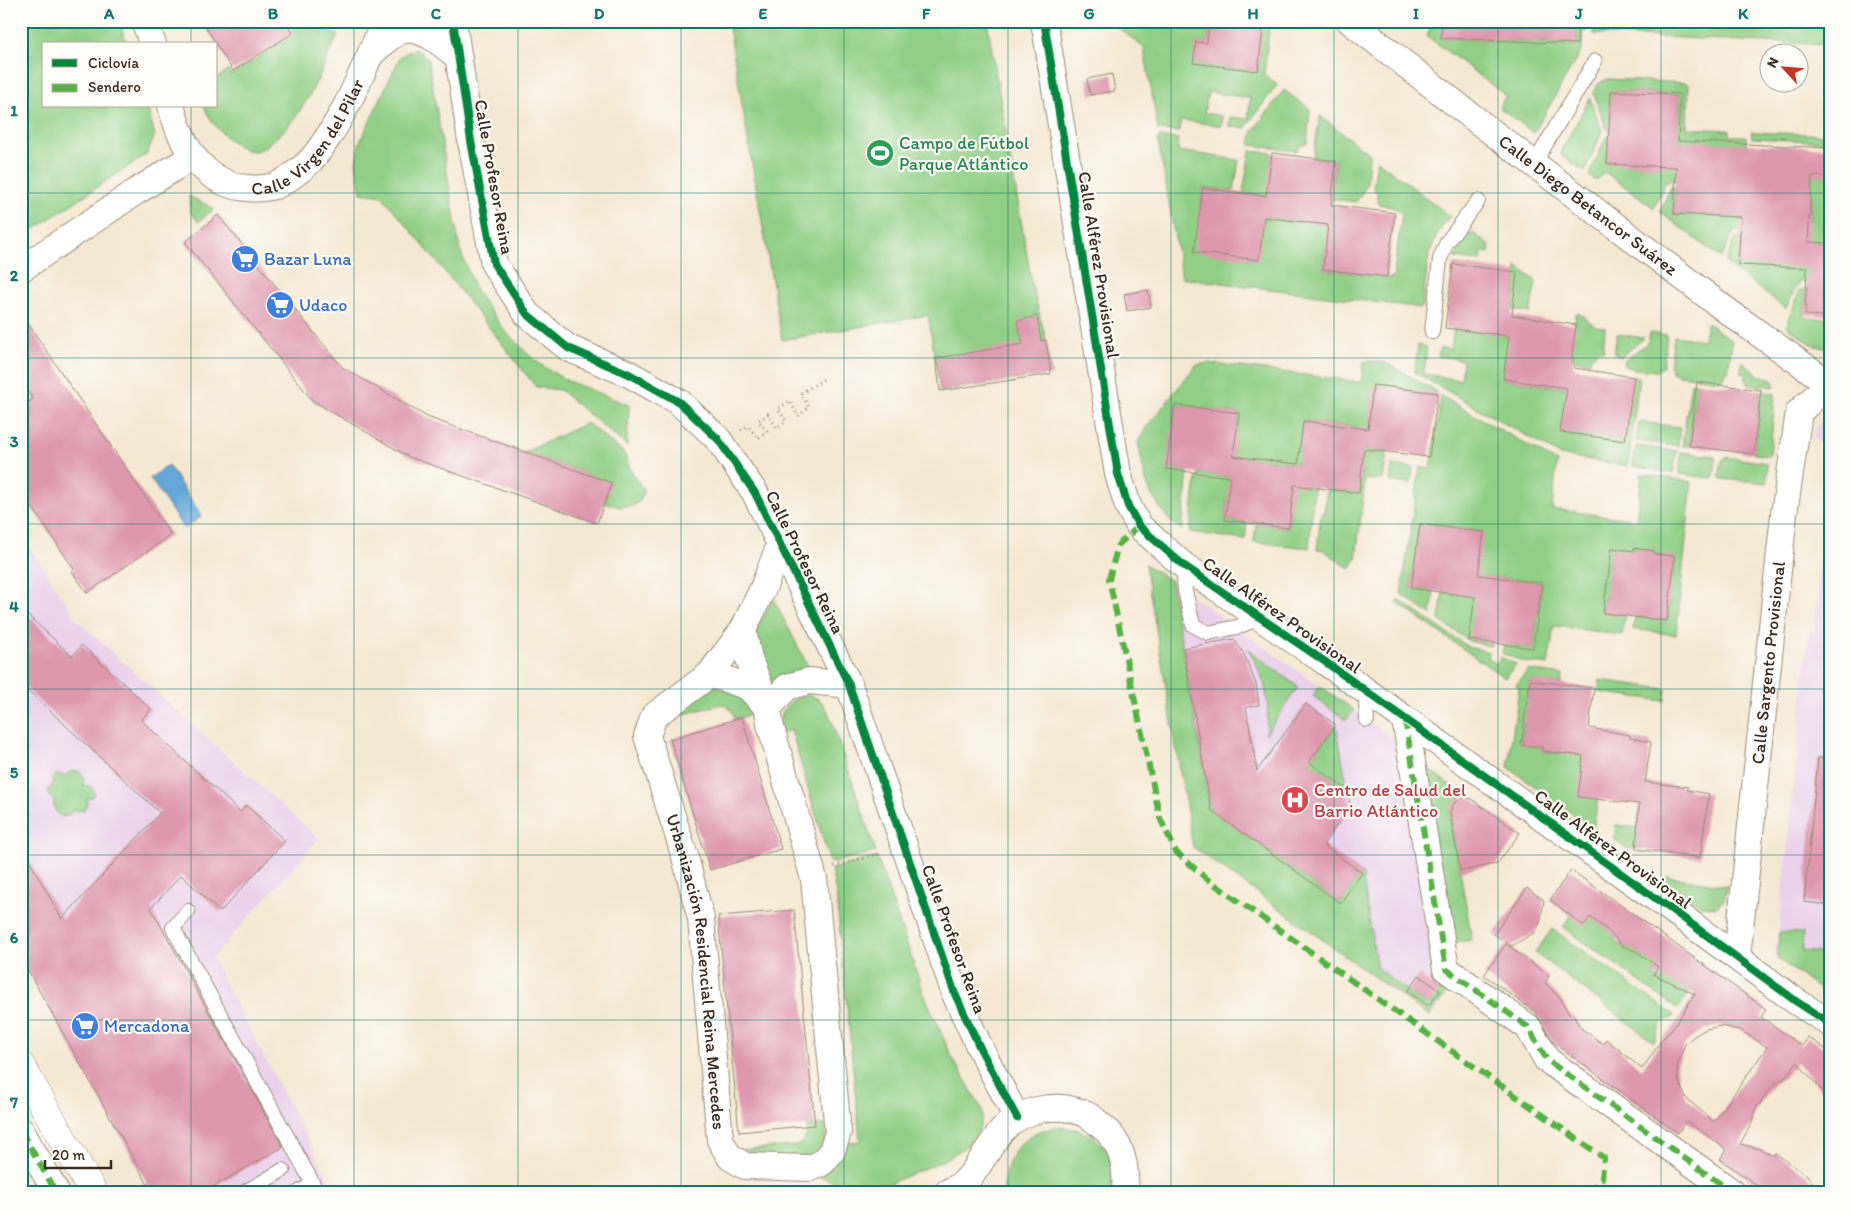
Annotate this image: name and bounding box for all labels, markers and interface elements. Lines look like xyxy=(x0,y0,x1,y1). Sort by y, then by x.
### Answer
text: A xyxy=(103,4,115,23)
text: B xyxy=(268,4,279,23)
text: C xyxy=(431,4,442,23)
text: D xyxy=(594,4,605,23)
text: E xyxy=(759,4,768,23)
text: F xyxy=(922,4,931,23)
text: G xyxy=(1083,4,1095,23)
text: H xyxy=(1247,4,1259,23)
text: I xyxy=(1413,4,1419,23)
text: J xyxy=(1574,4,1583,23)
text: K xyxy=(1738,4,1749,23)
legend xyxy=(42,42,218,108)
north arrow xyxy=(1760,42,1810,92)
text: Ciclovía xyxy=(88,54,139,72)
text: N xyxy=(1763,55,1782,70)
street label: Calle Virgen del Pilar xyxy=(251,75,369,200)
text: Sendero xyxy=(88,78,141,96)
street label: Calle Profesor Reina xyxy=(470,98,518,256)
text: 1 xyxy=(10,101,18,120)
street label: Calle Diego Betancor Suárez xyxy=(1494,130,1683,281)
place label: Campo de Fútbol Parque Atlántico xyxy=(899,132,1029,175)
sports icon: Campo de Fútbol Parque Atlántico xyxy=(865,138,895,168)
street label: Calle Alférez Provisional xyxy=(1073,170,1125,360)
supermarket icon: Bazar Luna xyxy=(230,244,260,274)
place label: Bazar Luna xyxy=(264,248,352,270)
text: 2 xyxy=(10,266,19,285)
supermarket icon: Udaco xyxy=(265,290,295,320)
place label: Udaco xyxy=(299,294,347,316)
text: 3 xyxy=(10,432,19,451)
street label: Calle Profesor Reina xyxy=(761,487,849,637)
street label: Calle Alférez Provisional xyxy=(1198,552,1366,678)
street label: Calle Sargento Provisional xyxy=(1747,560,1790,765)
text: 4 xyxy=(9,597,19,616)
text: 5 xyxy=(10,763,19,782)
place label: Centro de Salud del Barrio Atlántico xyxy=(1314,779,1466,822)
hospital icon: Centro de Salud del Barrio Atlántico xyxy=(1280,785,1310,815)
street label: Calle Alférez Provisional xyxy=(1530,785,1696,913)
street label: Urbanización Residencial Reina Mercedes xyxy=(661,811,730,1131)
street label: Calle Profesor Reina xyxy=(917,862,991,1017)
text: 6 xyxy=(10,928,19,947)
supermarket icon: Mercadona xyxy=(70,1011,100,1041)
place label: Mercadona xyxy=(104,1015,190,1037)
text: 7 xyxy=(9,1093,18,1112)
scale bar xyxy=(45,1138,111,1170)
text: 20 m xyxy=(52,1146,86,1164)

